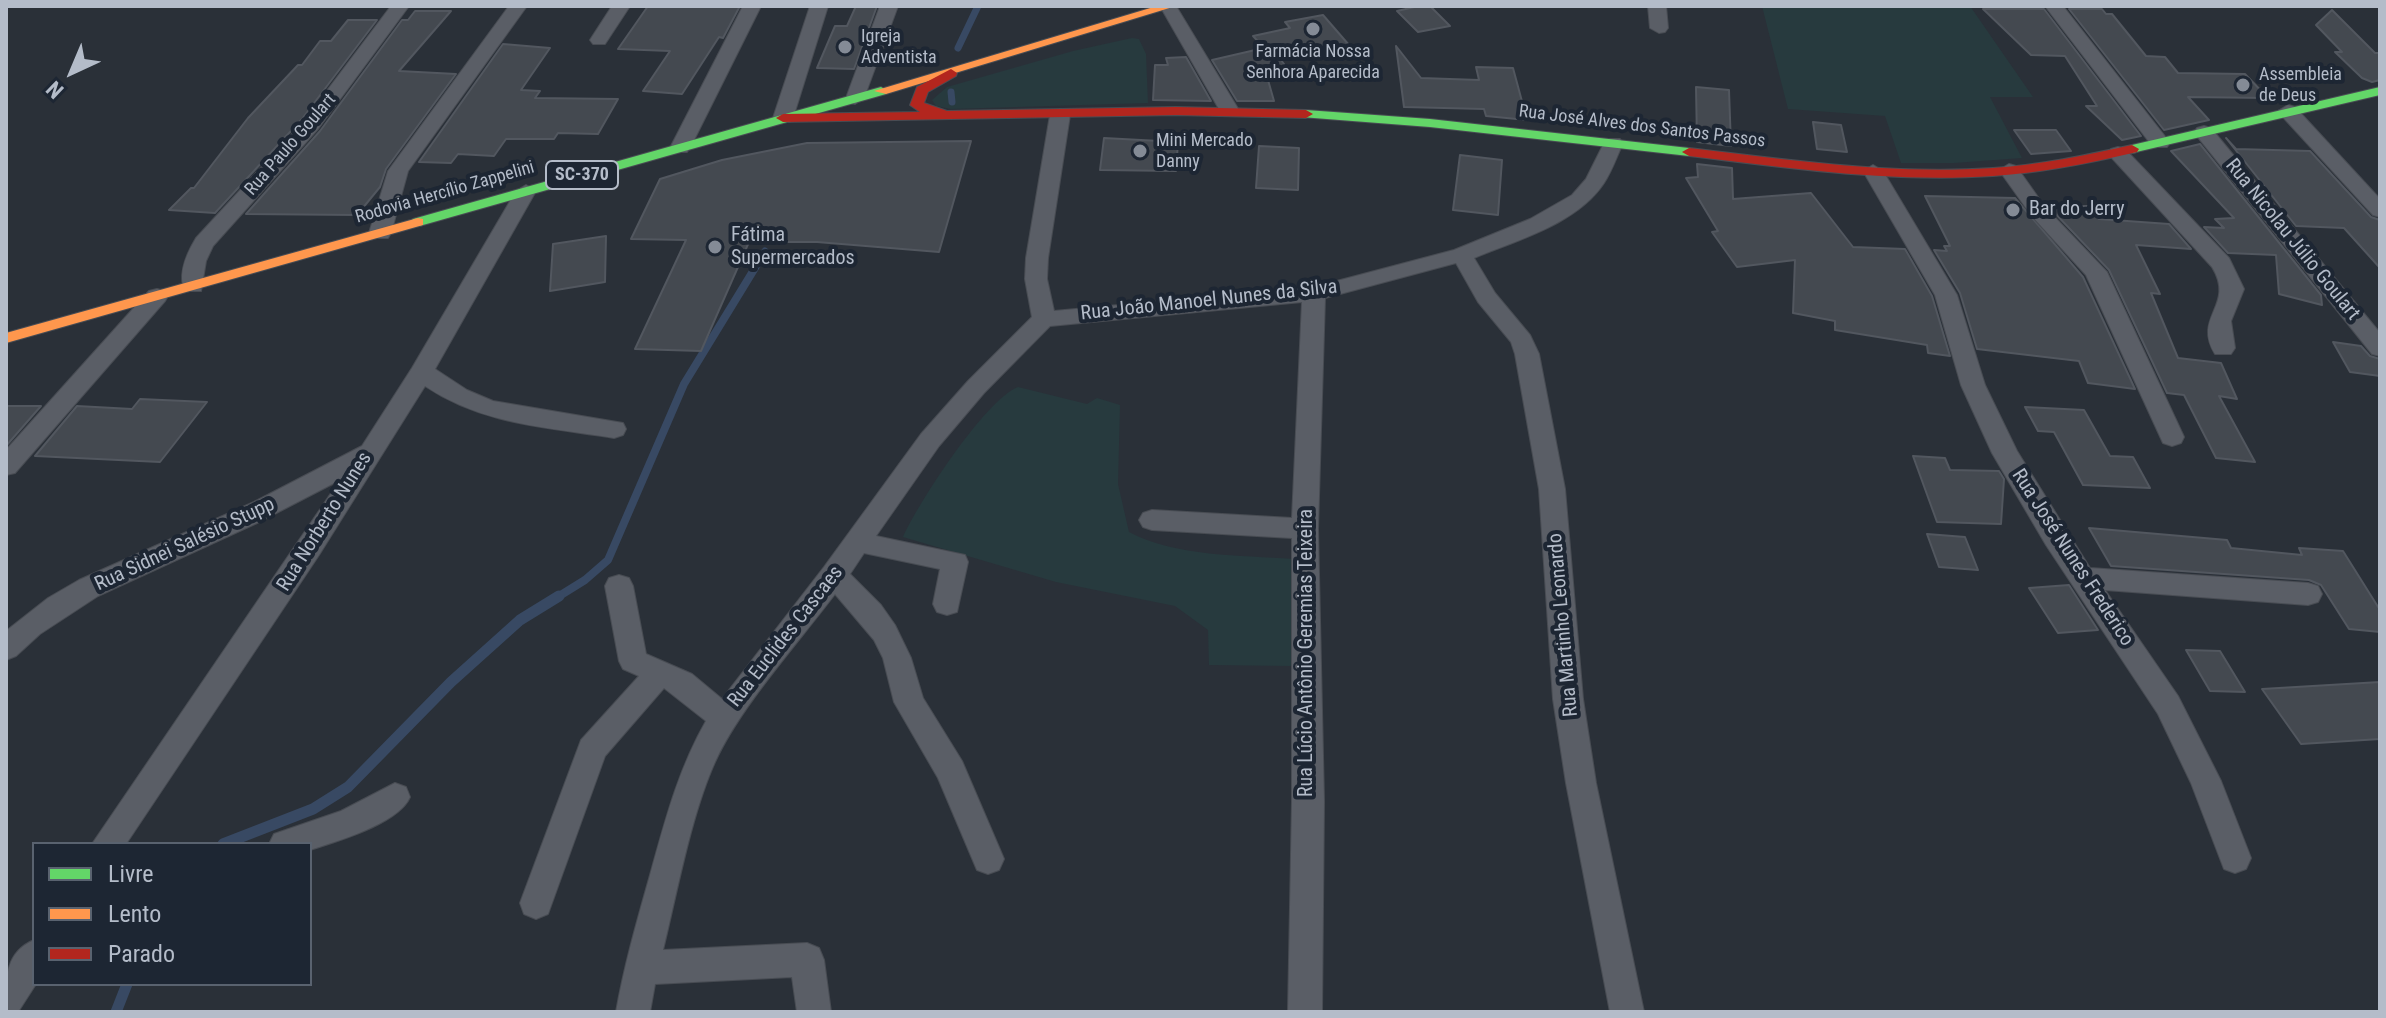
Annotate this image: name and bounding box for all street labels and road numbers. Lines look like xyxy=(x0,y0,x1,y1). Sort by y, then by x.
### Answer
street label: Rua Paulo Goulart xyxy=(241,90,341,200)
street label: Rua José Alves dos Santos Passos xyxy=(1518,101,1766,153)
street label: Rua Nicolau Júlio Goulart xyxy=(2220,155,2364,325)
street label: Rodovia Hercílio Zappelini xyxy=(353,157,537,229)
road number: SC-370 xyxy=(546,161,618,189)
street label: Rua João Manoel Nunes da Silva xyxy=(1080,276,1338,326)
street label: Rua Norberto Nunes xyxy=(273,448,377,596)
street label: Rua José Nunes Frederico xyxy=(2006,465,2138,651)
street label: Rua Sidnei Salésio Stupp xyxy=(91,493,279,597)
street label: Rua Lúcio Antônio Geremias Teixeira xyxy=(1295,509,1319,797)
street label: Rua Martinho Leonardo xyxy=(1544,532,1584,718)
street label: Rua Euclides Cascaes xyxy=(723,562,849,712)

